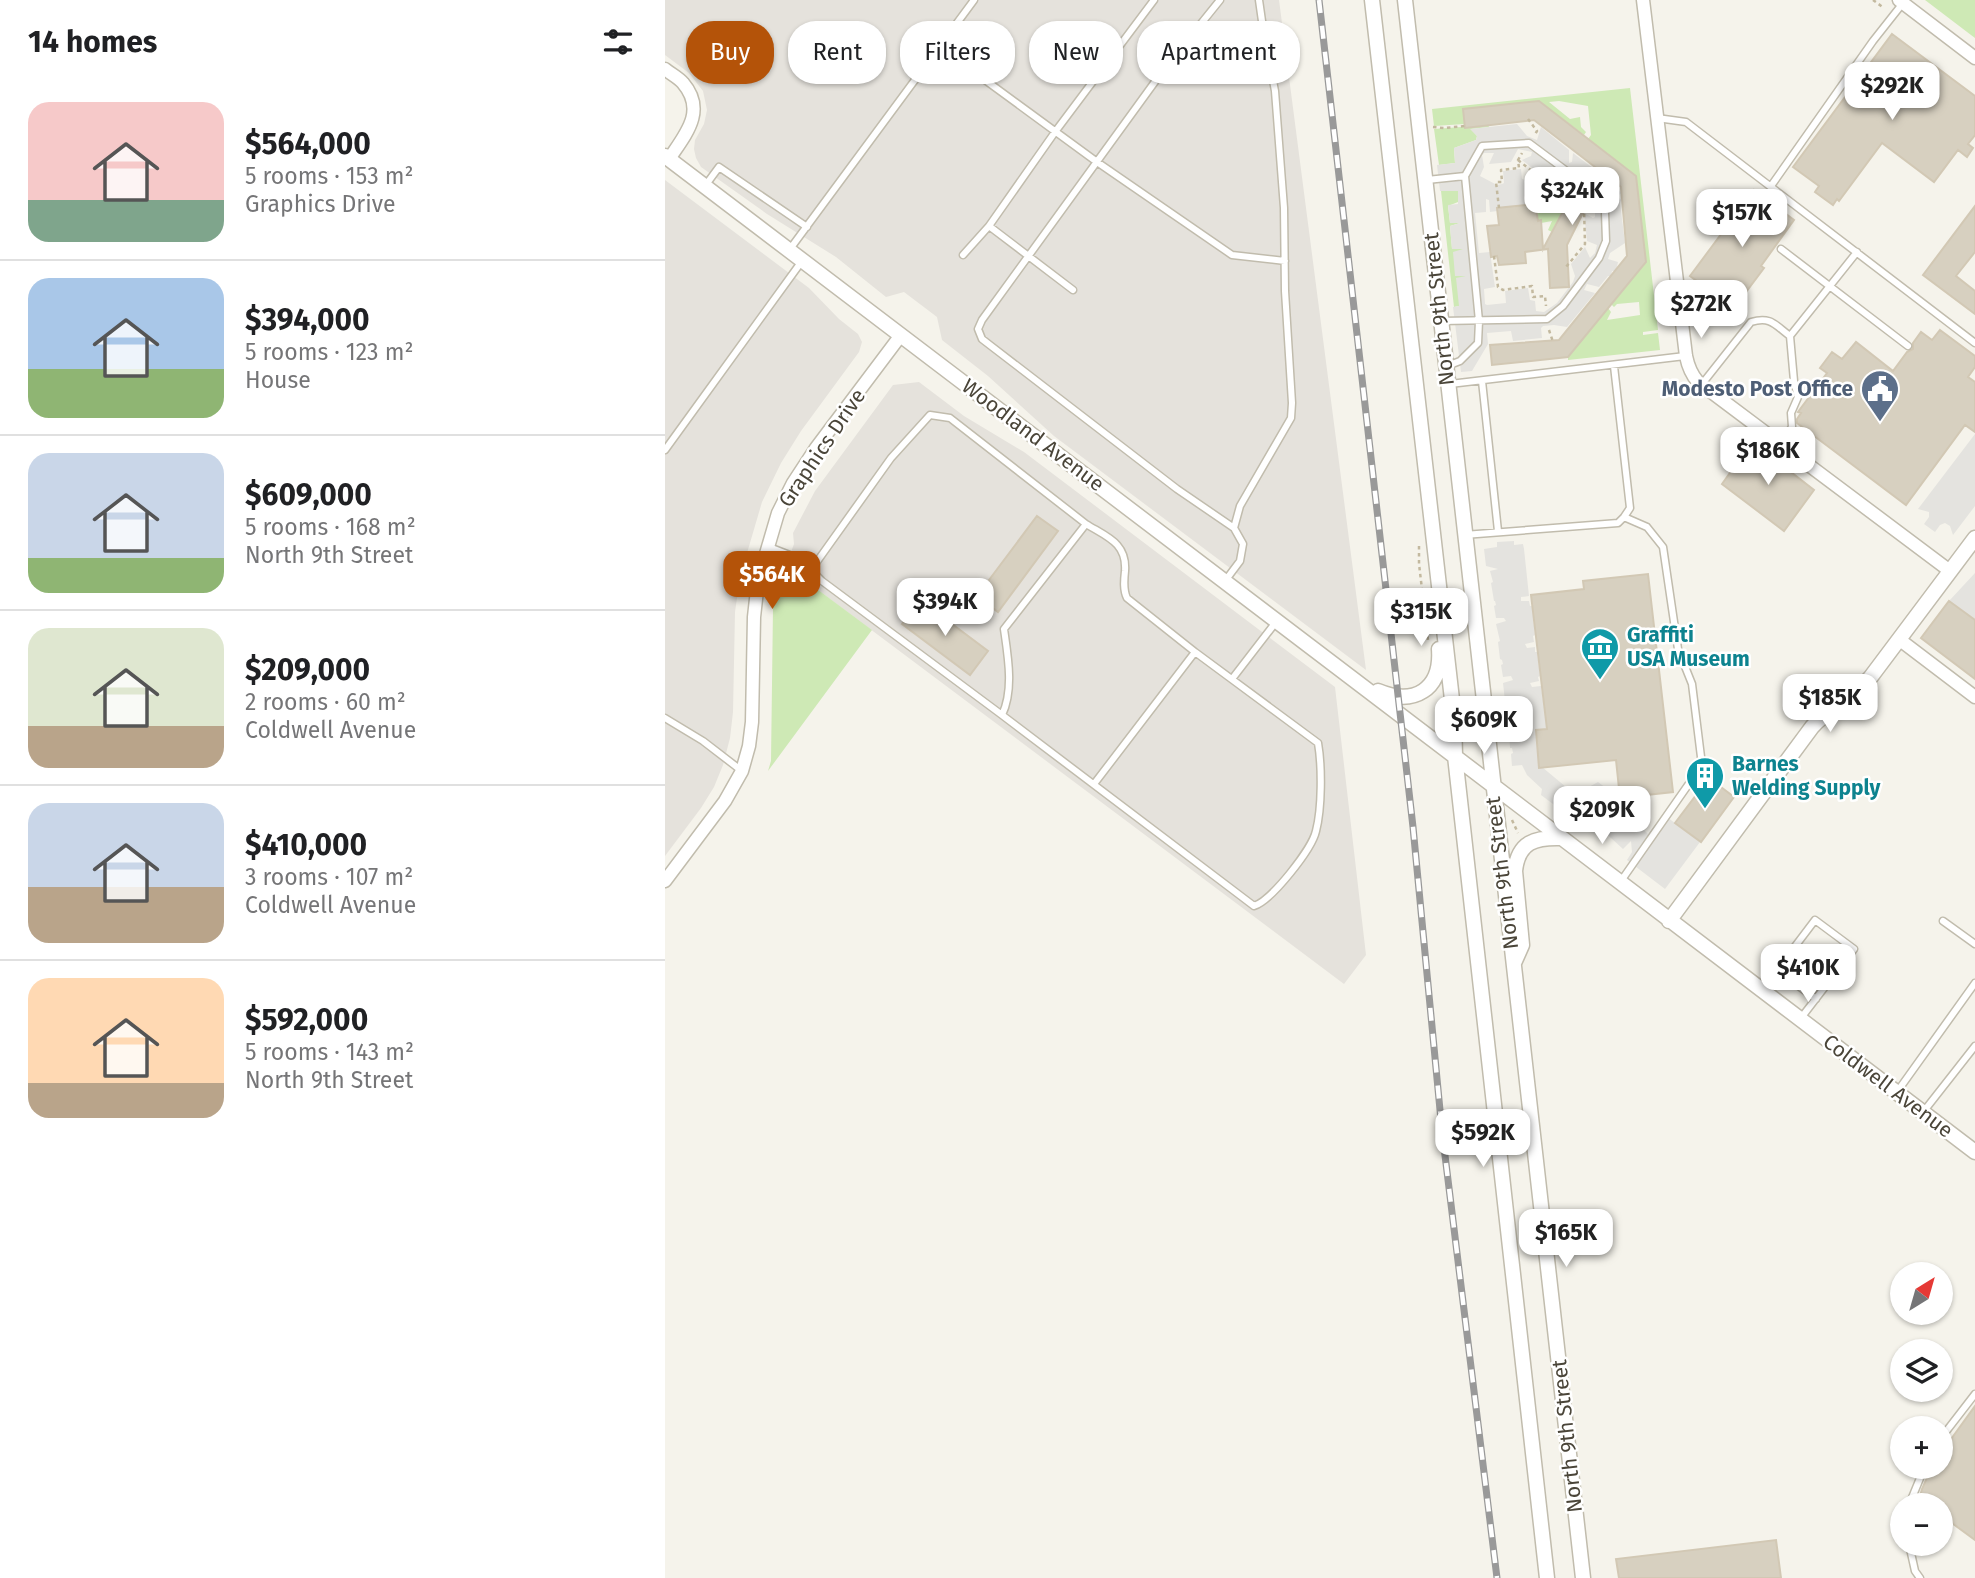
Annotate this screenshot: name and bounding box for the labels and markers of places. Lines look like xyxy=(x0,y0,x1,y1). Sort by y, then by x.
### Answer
pin: $292K xyxy=(1843,62,1941,122)
pin: $324K xyxy=(1523,168,1621,227)
pin: $157K xyxy=(1693,190,1791,249)
pin: $272K xyxy=(1652,280,1750,340)
public building icon: Modesto Post Office xyxy=(1859,368,1901,423)
place label: Modesto Post Office xyxy=(1662,376,1853,402)
pin: $186K xyxy=(1719,428,1817,487)
pin: $564K xyxy=(723,552,821,611)
pin: $394K xyxy=(896,578,994,638)
pin: $315K xyxy=(1372,588,1470,648)
place label: Graffiti USA Museum xyxy=(1627,622,1750,672)
museum icon: Graffiti USA Museum xyxy=(1579,626,1621,681)
pin: $185K xyxy=(1781,674,1879,734)
pin: $609K xyxy=(1435,696,1533,756)
place label: Barnes Welding Supply xyxy=(1732,751,1881,801)
building icon: Barnes Welding Supply xyxy=(1684,755,1726,810)
pin: $209K xyxy=(1553,786,1651,846)
pin: $410K xyxy=(1759,944,1857,1004)
pin: $592K xyxy=(1434,1110,1532,1169)
pin: $165K xyxy=(1517,1210,1615,1269)

